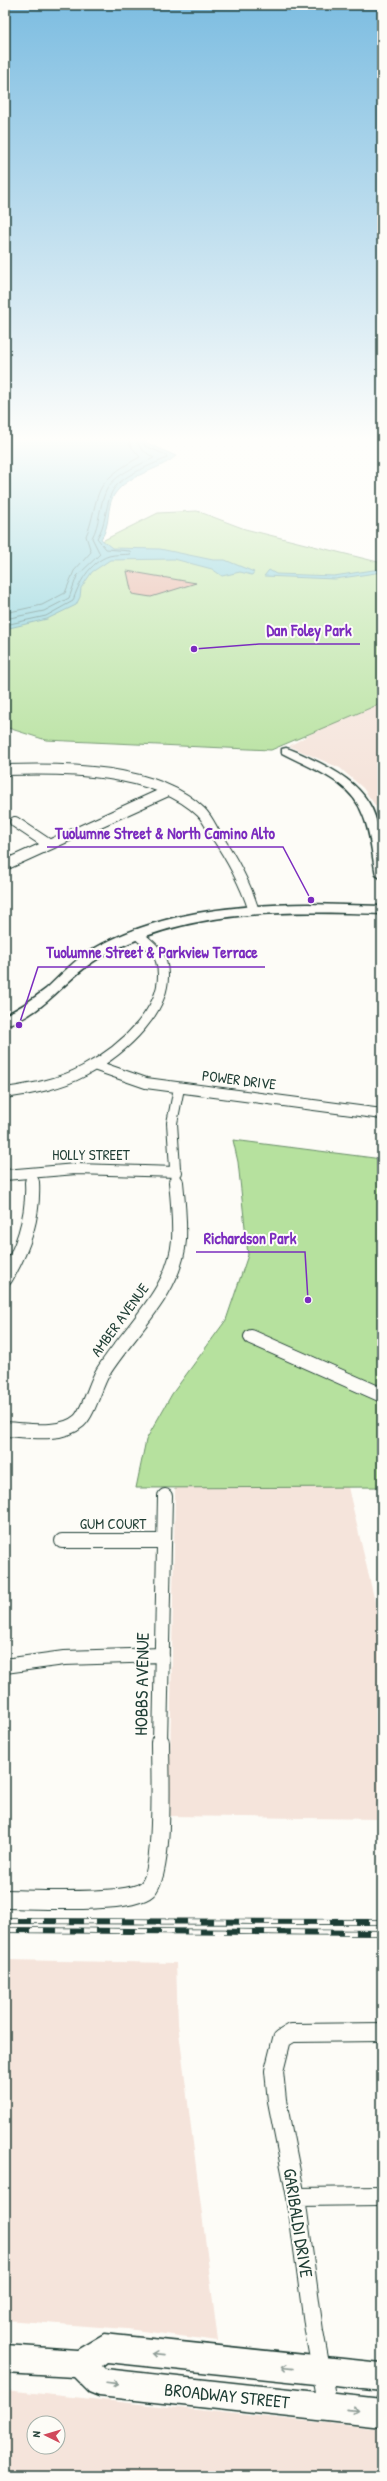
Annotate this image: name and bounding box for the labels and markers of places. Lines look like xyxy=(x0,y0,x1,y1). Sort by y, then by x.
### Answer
callout: Dan Foley Park xyxy=(259,616,360,644)
callout: Tuolumne Street & North Camino Alto xyxy=(47,819,283,847)
callout: Tuolumne Street & Parkview Terrace xyxy=(38,939,265,967)
callout: Richardson Park xyxy=(196,1224,305,1252)

